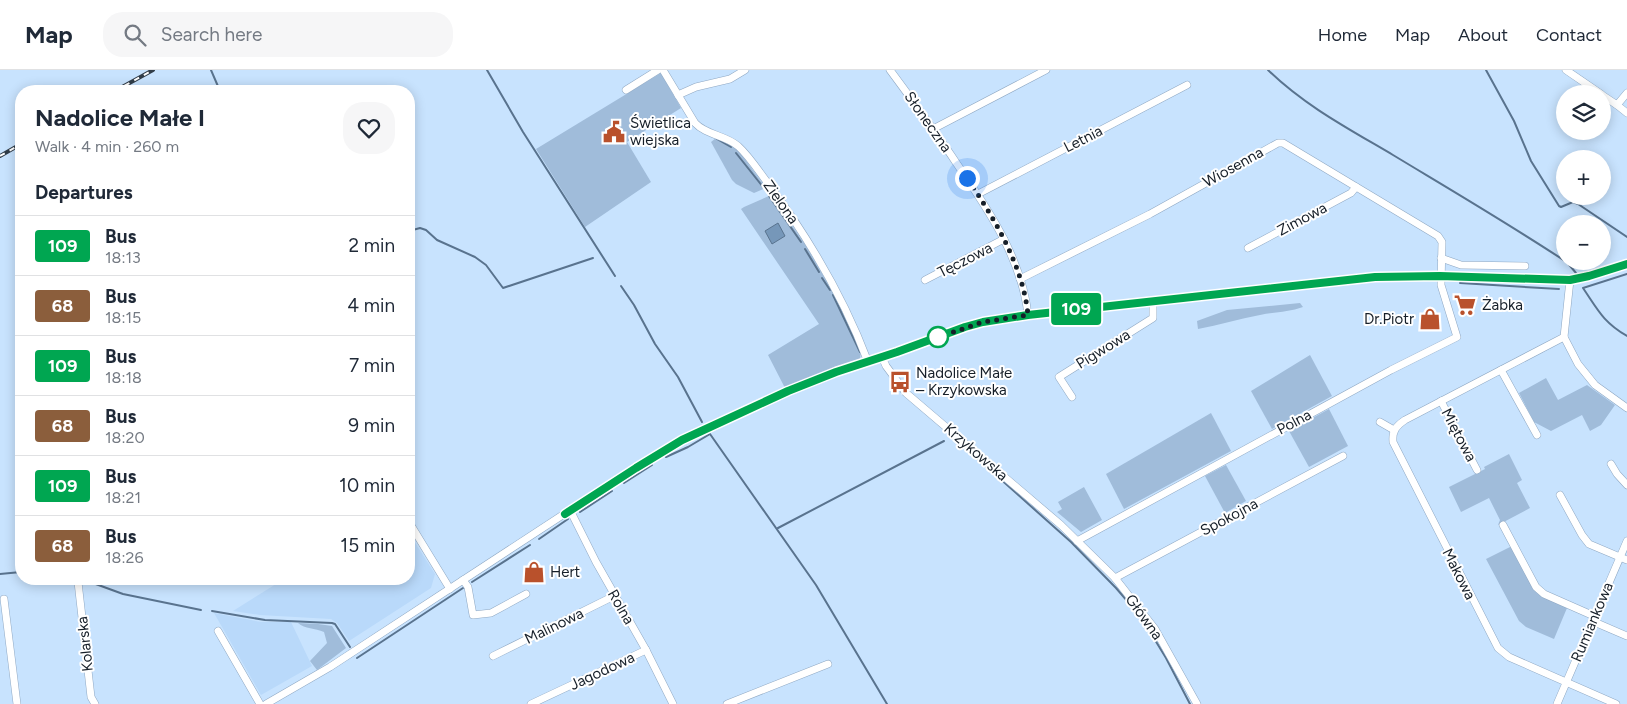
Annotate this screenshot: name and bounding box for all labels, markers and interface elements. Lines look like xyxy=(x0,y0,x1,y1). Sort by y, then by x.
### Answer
search box xyxy=(103,12,453,57)
text: Map xyxy=(25,20,73,49)
icon: search xyxy=(121,21,149,49)
text: Search here xyxy=(161,23,262,46)
text: Home xyxy=(1318,24,1367,46)
text: Map xyxy=(1395,24,1430,46)
text: About xyxy=(1458,24,1508,46)
text: Contact xyxy=(1536,24,1602,46)
map controls xyxy=(1556,85,1611,270)
button: layers xyxy=(1556,85,1611,140)
street label: Słoneczna xyxy=(900,88,956,156)
button: heart xyxy=(343,102,395,154)
text: Nadolice Małe I xyxy=(35,103,205,132)
place label: Świetlica wiejska xyxy=(630,114,691,149)
public building icon: Świetlica wiejska xyxy=(601,119,627,145)
street label: Letnia xyxy=(1061,122,1105,156)
text: Walk · 4 min · 260 m xyxy=(35,137,179,156)
street label: Wiosenna xyxy=(1200,143,1266,191)
button: + xyxy=(1556,150,1611,205)
your location xyxy=(955,166,980,191)
street label: Zielona xyxy=(759,177,803,227)
text: Departures xyxy=(35,181,133,204)
street label: Zimowa xyxy=(1274,198,1330,240)
button: − xyxy=(1556,215,1611,270)
text: Bus xyxy=(105,225,136,248)
text: 2 min xyxy=(349,234,395,257)
text: 109 xyxy=(48,235,77,257)
street label: Tęczowa xyxy=(935,239,995,281)
text: 18:13 xyxy=(105,248,141,267)
text: Bus xyxy=(105,285,136,308)
supermarket icon: Żabka xyxy=(1452,292,1478,318)
line badge: 109 xyxy=(1047,293,1105,325)
text: 4 min xyxy=(347,294,395,317)
text: 68 xyxy=(52,295,73,317)
place label: Żabka xyxy=(1482,296,1523,314)
text: 109 xyxy=(1061,298,1091,320)
shop icon: Dr.Piotr xyxy=(1417,306,1443,332)
text: 18:15 xyxy=(105,308,141,327)
place label: Dr.Piotr xyxy=(1364,310,1414,328)
street label: Pigwowa xyxy=(1073,325,1133,373)
unlabelled marker xyxy=(927,326,949,348)
text: Bus xyxy=(105,345,136,368)
text: 7 min xyxy=(349,354,395,377)
text: 109 xyxy=(48,355,77,377)
place label: Nadolice Małe – Krzykowska xyxy=(916,364,1012,399)
text: 18:18 xyxy=(105,368,142,387)
bus stop icon: Nadolice Małe – Krzykowska xyxy=(887,369,913,395)
text: Bus xyxy=(105,405,136,428)
street label: Polna xyxy=(1274,405,1314,439)
street label: Miętowa xyxy=(1437,405,1481,465)
text: 9 min xyxy=(348,414,395,437)
text: 68 xyxy=(52,415,73,437)
street label: Krzykowska xyxy=(940,419,1012,485)
text: 18:20 xyxy=(105,428,145,447)
text: Bus xyxy=(105,465,136,488)
text: 10 min xyxy=(339,474,395,497)
text: 109 xyxy=(48,475,77,497)
text: 18:21 xyxy=(105,488,141,507)
street label: Spokojna xyxy=(1197,494,1261,540)
text: Bus xyxy=(105,525,136,548)
text: 15 min xyxy=(340,534,395,557)
text: 68 xyxy=(52,535,73,557)
street label: Makowa xyxy=(1438,545,1480,603)
text: 18:26 xyxy=(105,548,143,567)
shop icon: Hert xyxy=(521,559,547,585)
place label: Hert xyxy=(550,563,581,581)
street label: Rumiankowa xyxy=(1567,579,1617,665)
street label: Rolna xyxy=(604,586,638,628)
street label: Główna xyxy=(1121,591,1167,643)
street label: Malinowa xyxy=(522,604,586,648)
street label: Kolarska xyxy=(73,615,97,673)
street label: Jagodowa xyxy=(567,648,637,694)

